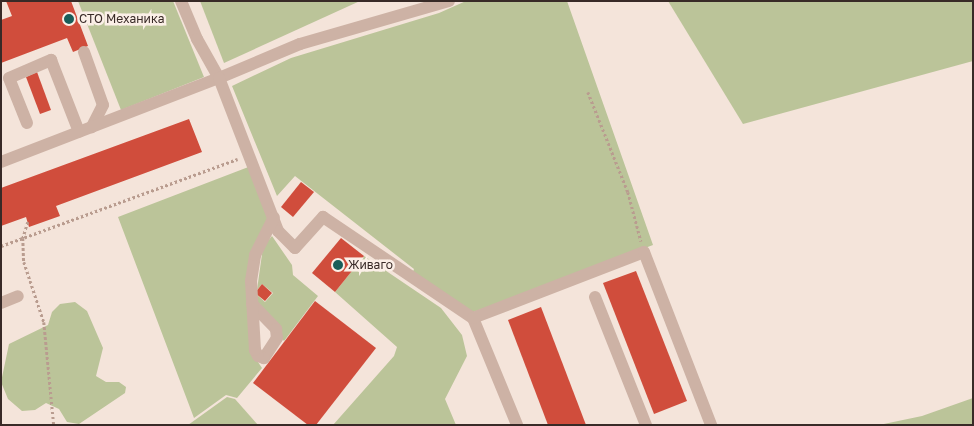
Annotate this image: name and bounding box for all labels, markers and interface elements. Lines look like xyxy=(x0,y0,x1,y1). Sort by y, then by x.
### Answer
place label: СТО Механика xyxy=(79,12,164,26)
marker: СТО Механика xyxy=(63,13,75,25)
place label: Живаго xyxy=(348,258,393,272)
marker: Живаго xyxy=(332,259,344,271)

